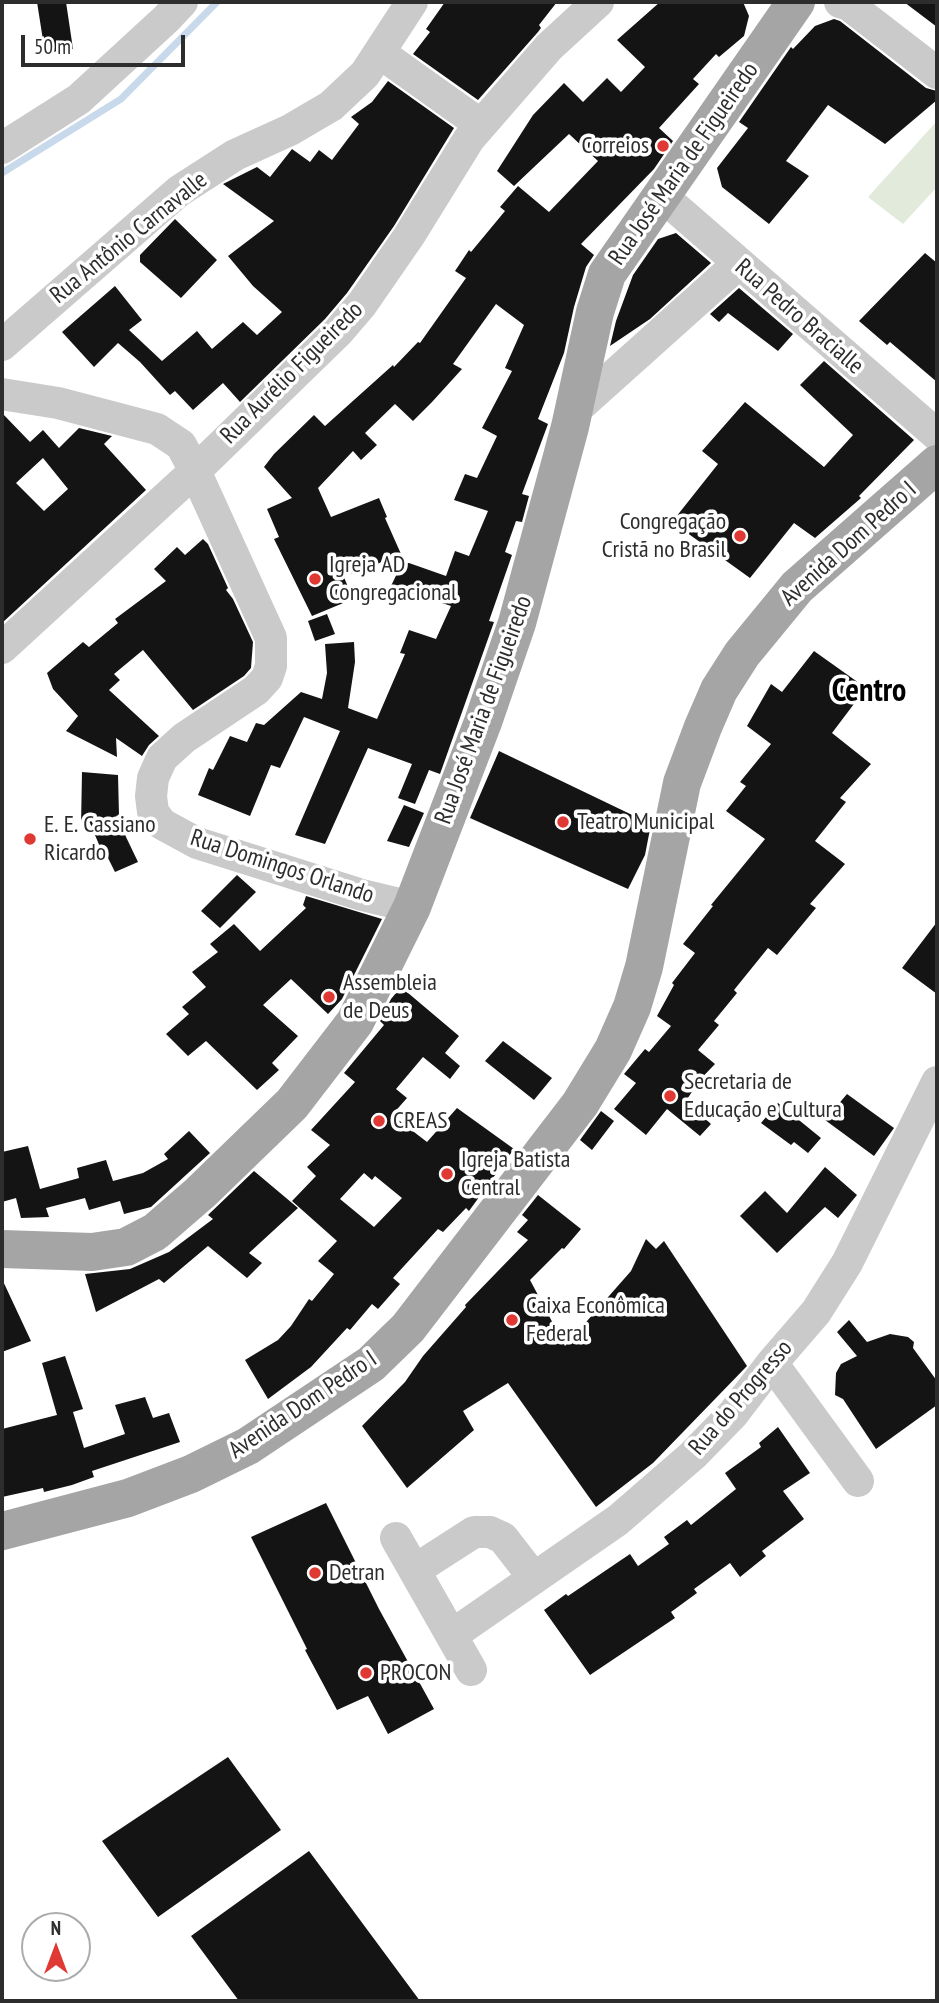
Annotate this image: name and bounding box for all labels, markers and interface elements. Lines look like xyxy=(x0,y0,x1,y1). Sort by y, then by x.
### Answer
scale bar xyxy=(24,21,189,65)
text: 50 m xyxy=(34,33,71,60)
street label: Rua José Maria de Figueiredo xyxy=(603,57,765,271)
place label: Correios xyxy=(582,132,649,160)
marker: Correios xyxy=(655,138,671,154)
street label: Rua Antônio Carnavalle xyxy=(45,166,213,310)
street label: Rua Pedro Bracialle xyxy=(729,253,869,381)
street label: Rua Aurélio Figueiredo xyxy=(215,296,369,450)
street label: Avenida Dom Pedro I xyxy=(775,476,923,612)
place label: Congregação Cristã no Brasil xyxy=(602,508,726,564)
marker: Congregação Cristã no Brasil xyxy=(732,528,748,544)
place label: Igreja AD Congregacional xyxy=(329,551,457,607)
marker: Igreja AD Congregacional xyxy=(307,571,323,587)
street label: Rua José Maria de Figueiredo xyxy=(429,592,539,828)
district label: Centro xyxy=(832,673,906,711)
place label: Teatro Municipal xyxy=(577,808,714,836)
place label: E. E. Cassiano Ricardo xyxy=(44,811,156,867)
marker: Teatro Municipal xyxy=(555,814,571,830)
street label: Rua Domingos Orlando xyxy=(187,824,377,910)
marker: E. E. Cassiano Ricardo xyxy=(22,831,38,847)
place label: Assembleia de Deus xyxy=(343,969,437,1025)
marker: Assembleia de Deus xyxy=(321,989,337,1005)
place label: Secretaria de Educação e Cultura xyxy=(684,1068,842,1124)
marker: Secretaria de Educação e Cultura xyxy=(662,1088,678,1104)
place label: CREAS xyxy=(393,1107,447,1135)
marker: CREAS xyxy=(371,1113,387,1129)
place label: Igreja Batista Central xyxy=(461,1146,570,1202)
marker: Igreja Batista Central xyxy=(439,1166,455,1182)
place label: Caixa Econômica Federal xyxy=(526,1292,665,1348)
marker: Caixa Econômica Federal xyxy=(504,1312,520,1328)
street label: Rua do Progresso xyxy=(683,1335,799,1461)
street label: Avenida Dom Pedro I xyxy=(223,1345,383,1465)
place label: Detran xyxy=(329,1559,385,1587)
marker: Detran xyxy=(307,1565,323,1581)
place label: PROCON xyxy=(380,1659,451,1687)
marker: PROCON xyxy=(358,1665,374,1681)
north arrow xyxy=(21,1912,91,1982)
text: N xyxy=(51,1916,61,1940)

